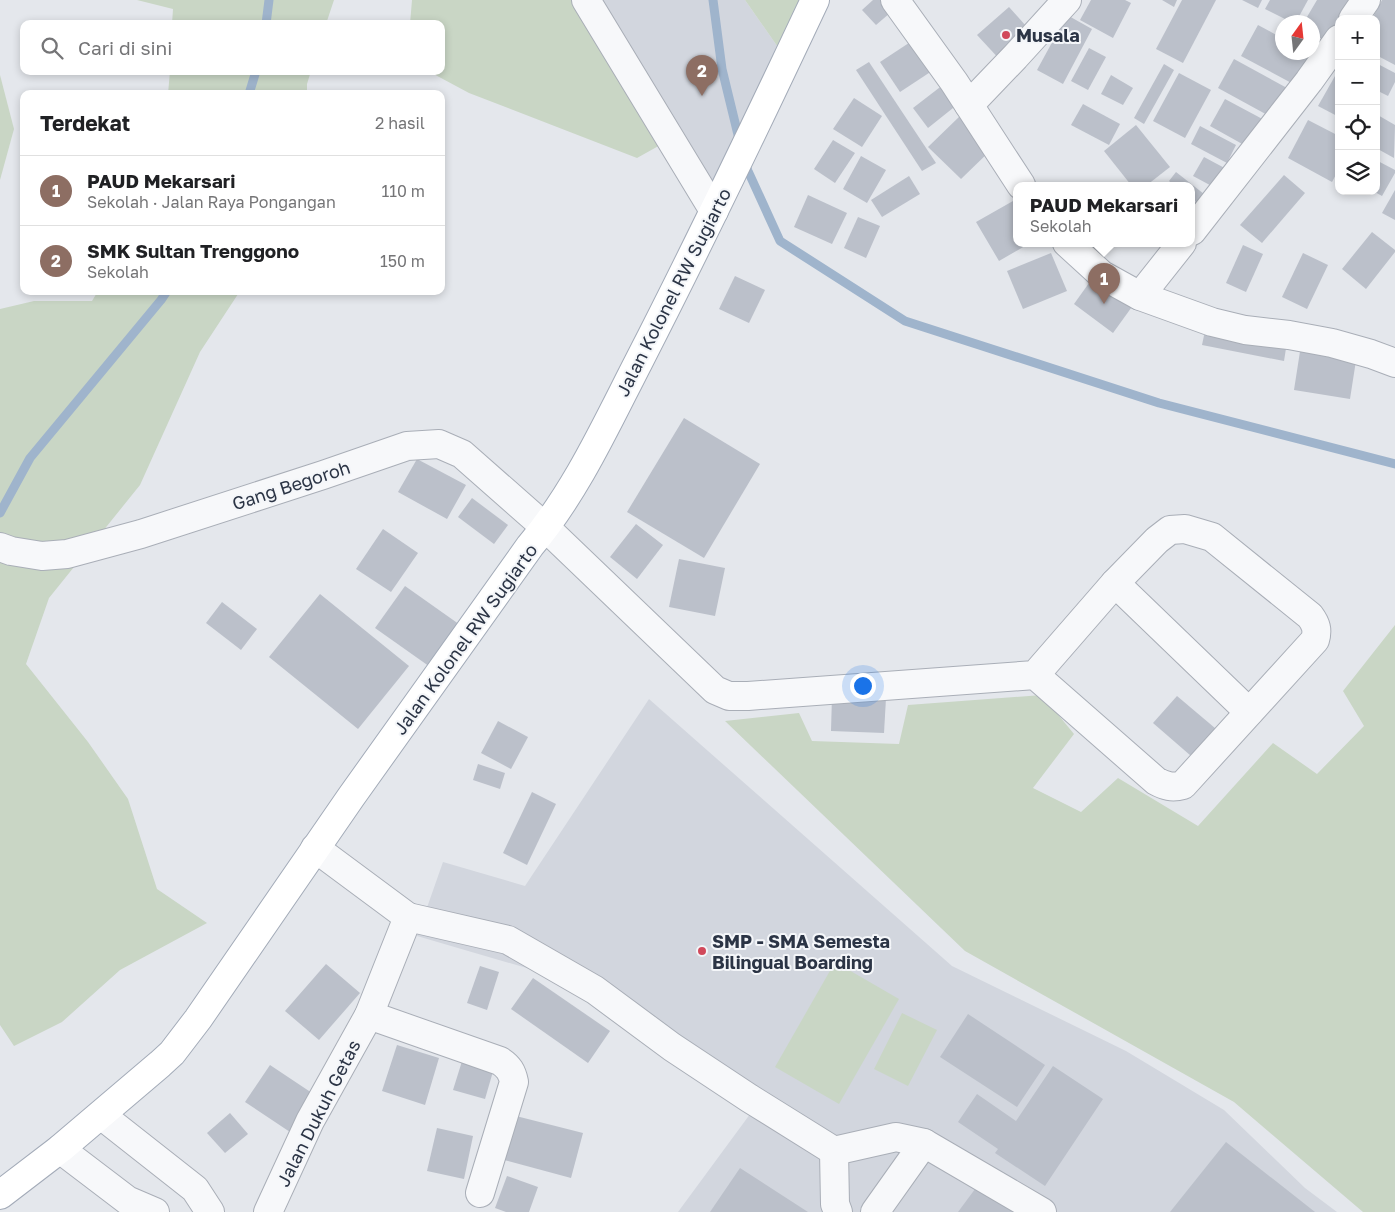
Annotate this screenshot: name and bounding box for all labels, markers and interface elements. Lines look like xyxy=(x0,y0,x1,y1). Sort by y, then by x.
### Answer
north arrow xyxy=(1275,15,1320,60)
map controls xyxy=(1335,15,1380,195)
button: + xyxy=(1335,15,1380,60)
search box xyxy=(20,20,445,75)
place label: Musala xyxy=(1016,24,1080,46)
marker: Musala xyxy=(1000,29,1012,41)
icon: search xyxy=(38,34,66,62)
text: Cari di sini xyxy=(78,36,172,59)
pin: 2 xyxy=(686,55,718,96)
button: − xyxy=(1335,60,1380,105)
button: locate xyxy=(1335,105,1380,150)
text: Terdekat xyxy=(40,110,130,136)
text: 2 hasil xyxy=(375,113,425,133)
button: layers xyxy=(1335,150,1380,195)
text: PAUD Mekarsari xyxy=(87,169,235,192)
text: 1 xyxy=(52,181,60,201)
text: 110 m xyxy=(381,181,425,201)
popup xyxy=(1013,182,1195,247)
street label: Jalan Kolonel RW Sugiarto xyxy=(611,184,735,400)
text: Sekolah · Jalan Raya Pongangan xyxy=(87,192,336,212)
text: PAUD Mekarsari xyxy=(1030,193,1178,216)
text: Sekolah xyxy=(1030,216,1092,236)
text: SMK Sultan Trenggono xyxy=(87,239,299,262)
text: 2 xyxy=(51,251,61,271)
text: 150 m xyxy=(380,251,425,271)
text: Sekolah xyxy=(87,262,149,282)
pin: 1 xyxy=(1088,263,1120,304)
street label: Gang Begoroh xyxy=(229,456,353,514)
street label: Jalan Kolonel RW Sugiarto xyxy=(388,539,542,739)
your location xyxy=(850,673,876,699)
place label: SMP - SMA Semesta Bilingual Boarding xyxy=(712,930,890,973)
marker: SMP - SMA Semesta Bilingual Boarding xyxy=(696,945,708,957)
street label: Jalan Dukuh Getas xyxy=(271,1036,365,1190)

